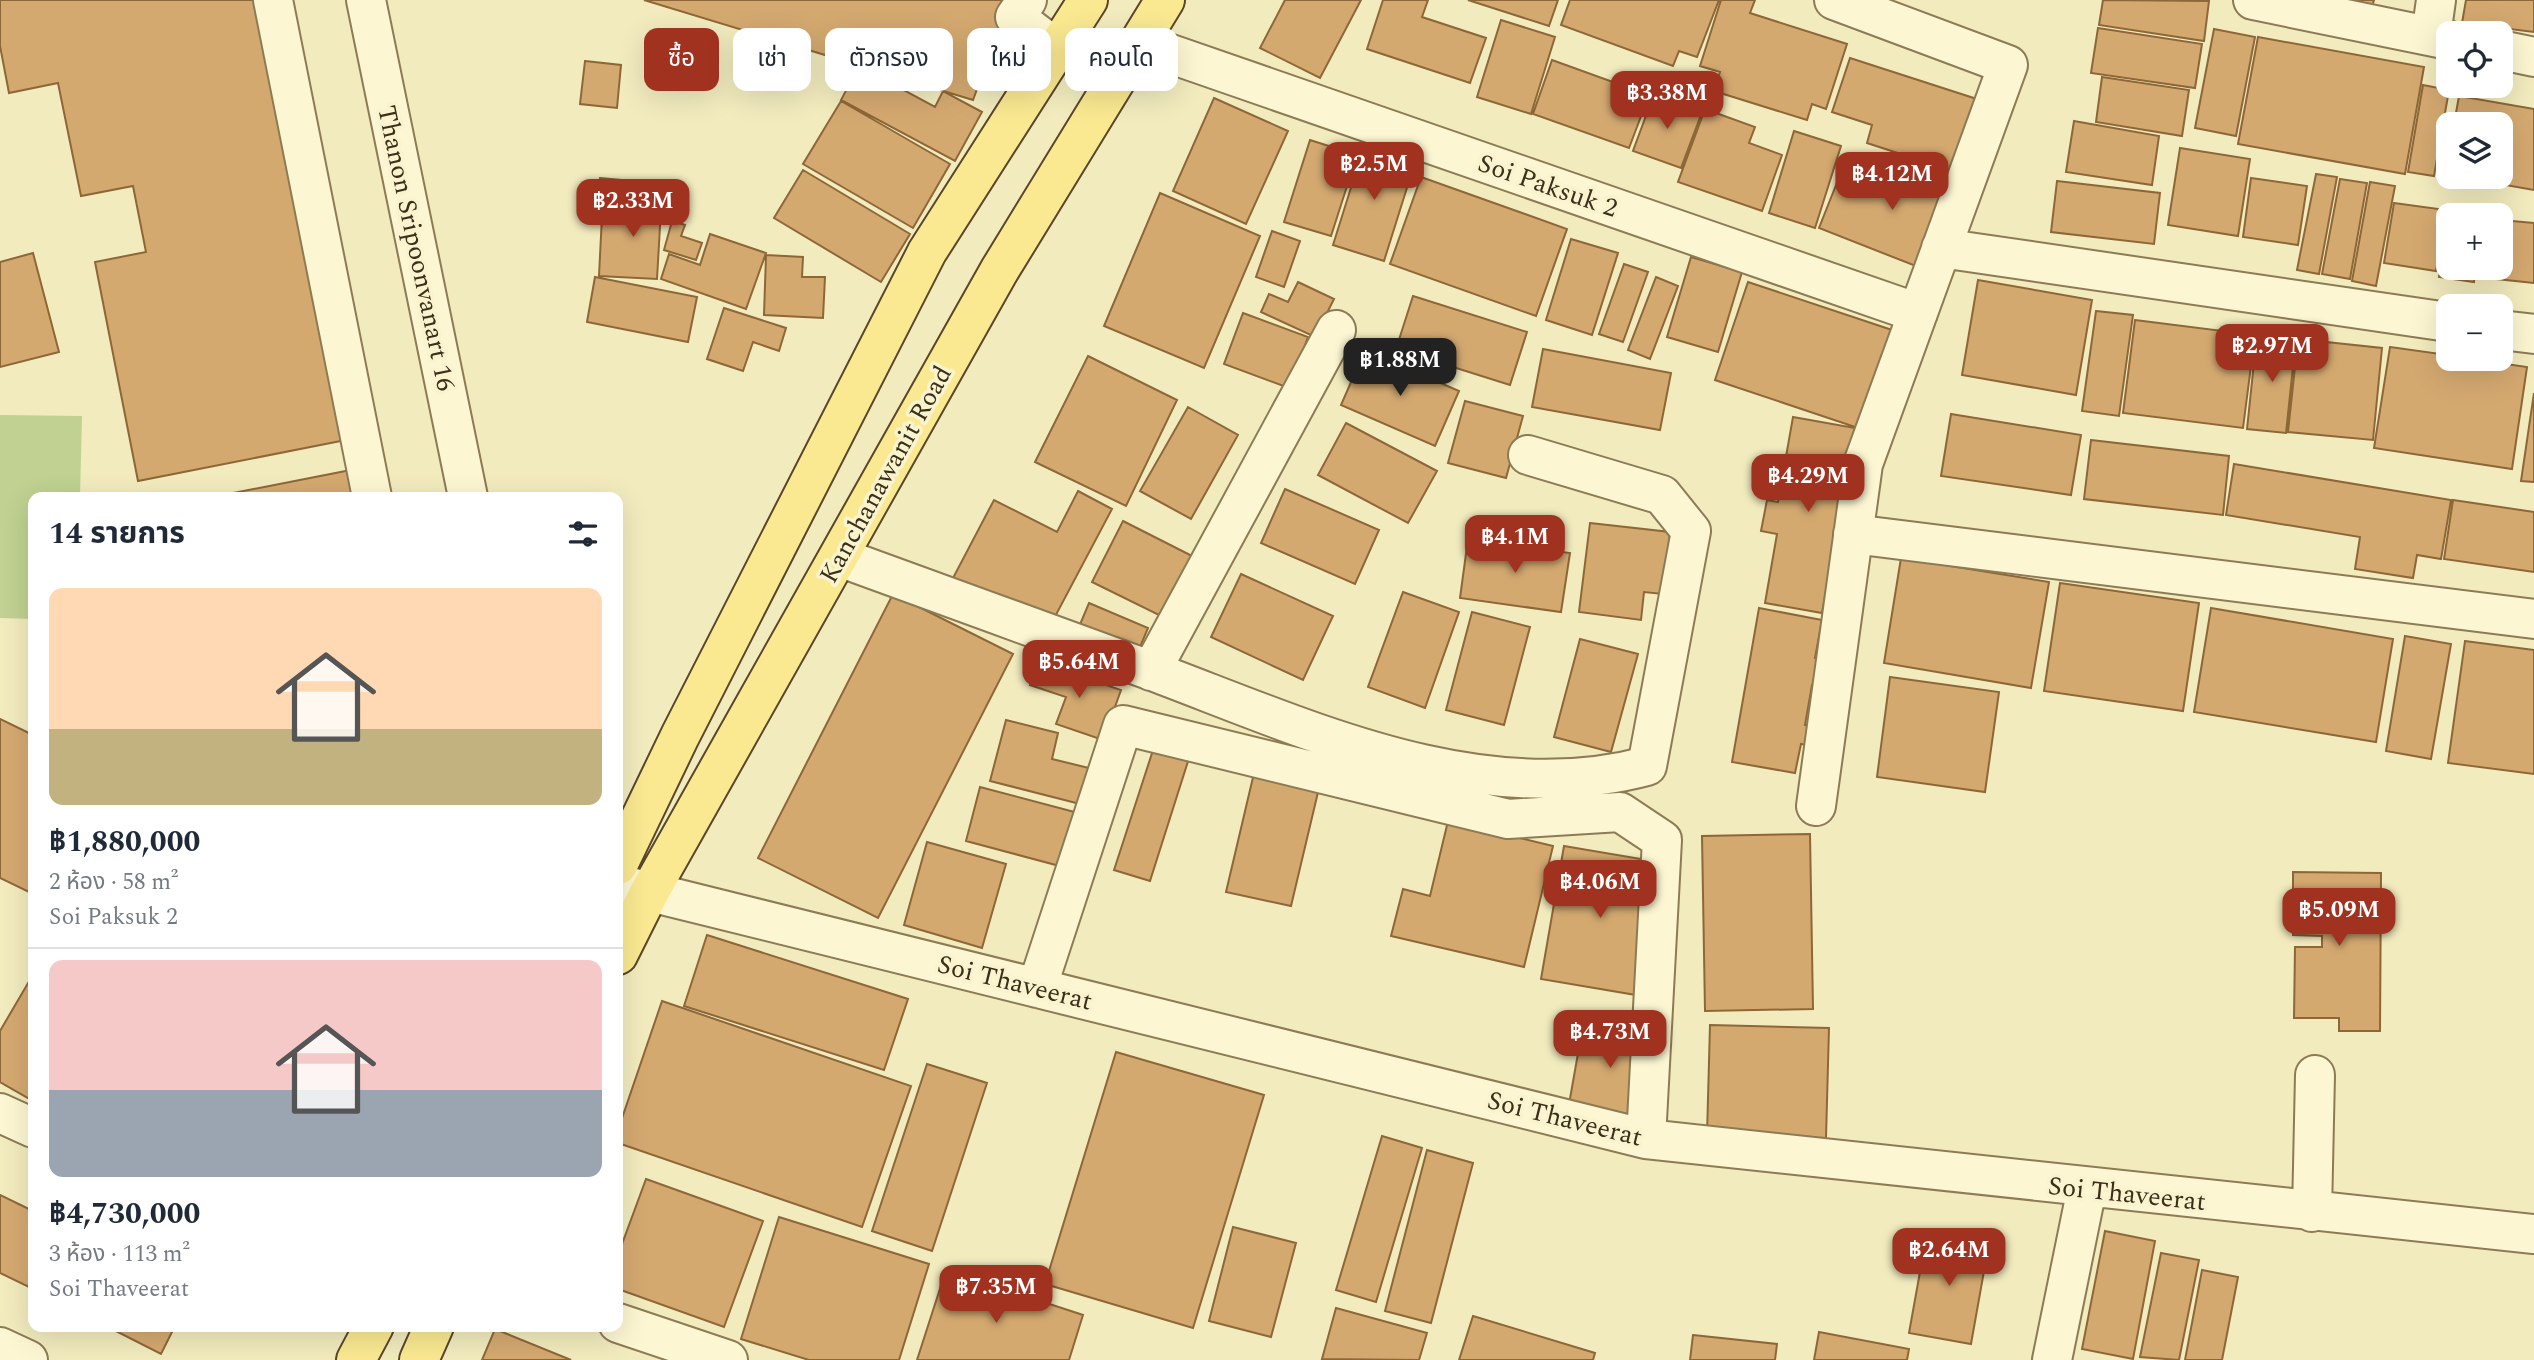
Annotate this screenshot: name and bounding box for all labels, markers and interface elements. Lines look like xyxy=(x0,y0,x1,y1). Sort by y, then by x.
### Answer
map controls xyxy=(2436,21,2513,371)
button: locate xyxy=(2436,21,2513,98)
chip: ซื้อ xyxy=(644,28,719,91)
chip: เช่า xyxy=(733,28,811,91)
chip: ตัวกรอง xyxy=(825,28,953,91)
chip: ใหม่ xyxy=(967,28,1051,91)
chip: คอนโด xyxy=(1065,28,1178,91)
pin: ฿3.38M xyxy=(1610,72,1724,131)
text: ฿3.38M xyxy=(1626,76,1708,111)
street label: Thanon Sripoonvanart 16 xyxy=(366,102,466,395)
button: layers xyxy=(2436,112,2513,189)
pin: ฿2.5M xyxy=(1325,142,1423,202)
street label: Soi Paksuk 2 xyxy=(1472,143,1623,229)
text: ฿2.5M xyxy=(1340,147,1408,182)
pin: ฿4.12M xyxy=(1835,152,1949,212)
text: ฿4.12M xyxy=(1851,157,1933,192)
pin: ฿2.33M xyxy=(576,180,690,239)
text: ฿2.33M xyxy=(592,184,674,219)
button: + xyxy=(2436,203,2513,280)
button: − xyxy=(2436,294,2513,371)
pin: ฿2.97M xyxy=(2215,324,2329,384)
text: ฿2.97M xyxy=(2231,329,2313,364)
pin: ฿1.88M xyxy=(1343,338,1457,398)
text: ฿1.88M xyxy=(1359,343,1441,378)
street label: Kanchanawanit Road xyxy=(809,358,962,591)
pin: ฿4.29M xyxy=(1751,454,1865,514)
text: ฿4.29M xyxy=(1767,459,1849,494)
text: 14 รายการ xyxy=(49,511,185,557)
icon: filters xyxy=(564,515,602,553)
pin: ฿4.1M xyxy=(1466,516,1564,575)
text: ฿4.1M xyxy=(1481,520,1549,555)
icon: home xyxy=(263,634,389,760)
pin: ฿5.64M xyxy=(1022,640,1136,700)
text: ฿5.64M xyxy=(1038,645,1120,680)
text: ฿1,880,000 xyxy=(49,819,200,865)
pin: ฿4.06M xyxy=(1543,860,1657,920)
text: 2 ห้อง · 58 m² xyxy=(49,865,178,900)
text: ฿4.06M xyxy=(1559,865,1641,900)
pin: ฿5.09M xyxy=(2282,888,2396,948)
text: ฿5.09M xyxy=(2298,893,2380,928)
text: Soi Paksuk 2 xyxy=(49,900,178,935)
street label: Soi Thaveerat xyxy=(933,944,1096,1022)
icon: home xyxy=(263,1006,389,1132)
pin: ฿4.73M xyxy=(1553,1010,1667,1070)
text: ฿4.73M xyxy=(1569,1015,1651,1050)
street label: Soi Thaveerat xyxy=(1483,1080,1646,1158)
street label: Soi Thaveerat xyxy=(2046,1166,2208,1222)
text: ฿4,730,000 xyxy=(49,1191,200,1237)
pin: ฿2.64M xyxy=(1892,1228,2006,1288)
text: ฿2.64M xyxy=(1908,1233,1990,1268)
text: 3 ห้อง · 113 m² xyxy=(49,1237,190,1272)
pin: ฿7.35M xyxy=(939,1266,1053,1325)
text: ฿7.35M xyxy=(955,1270,1037,1305)
text: Soi Thaveerat xyxy=(49,1272,189,1307)

